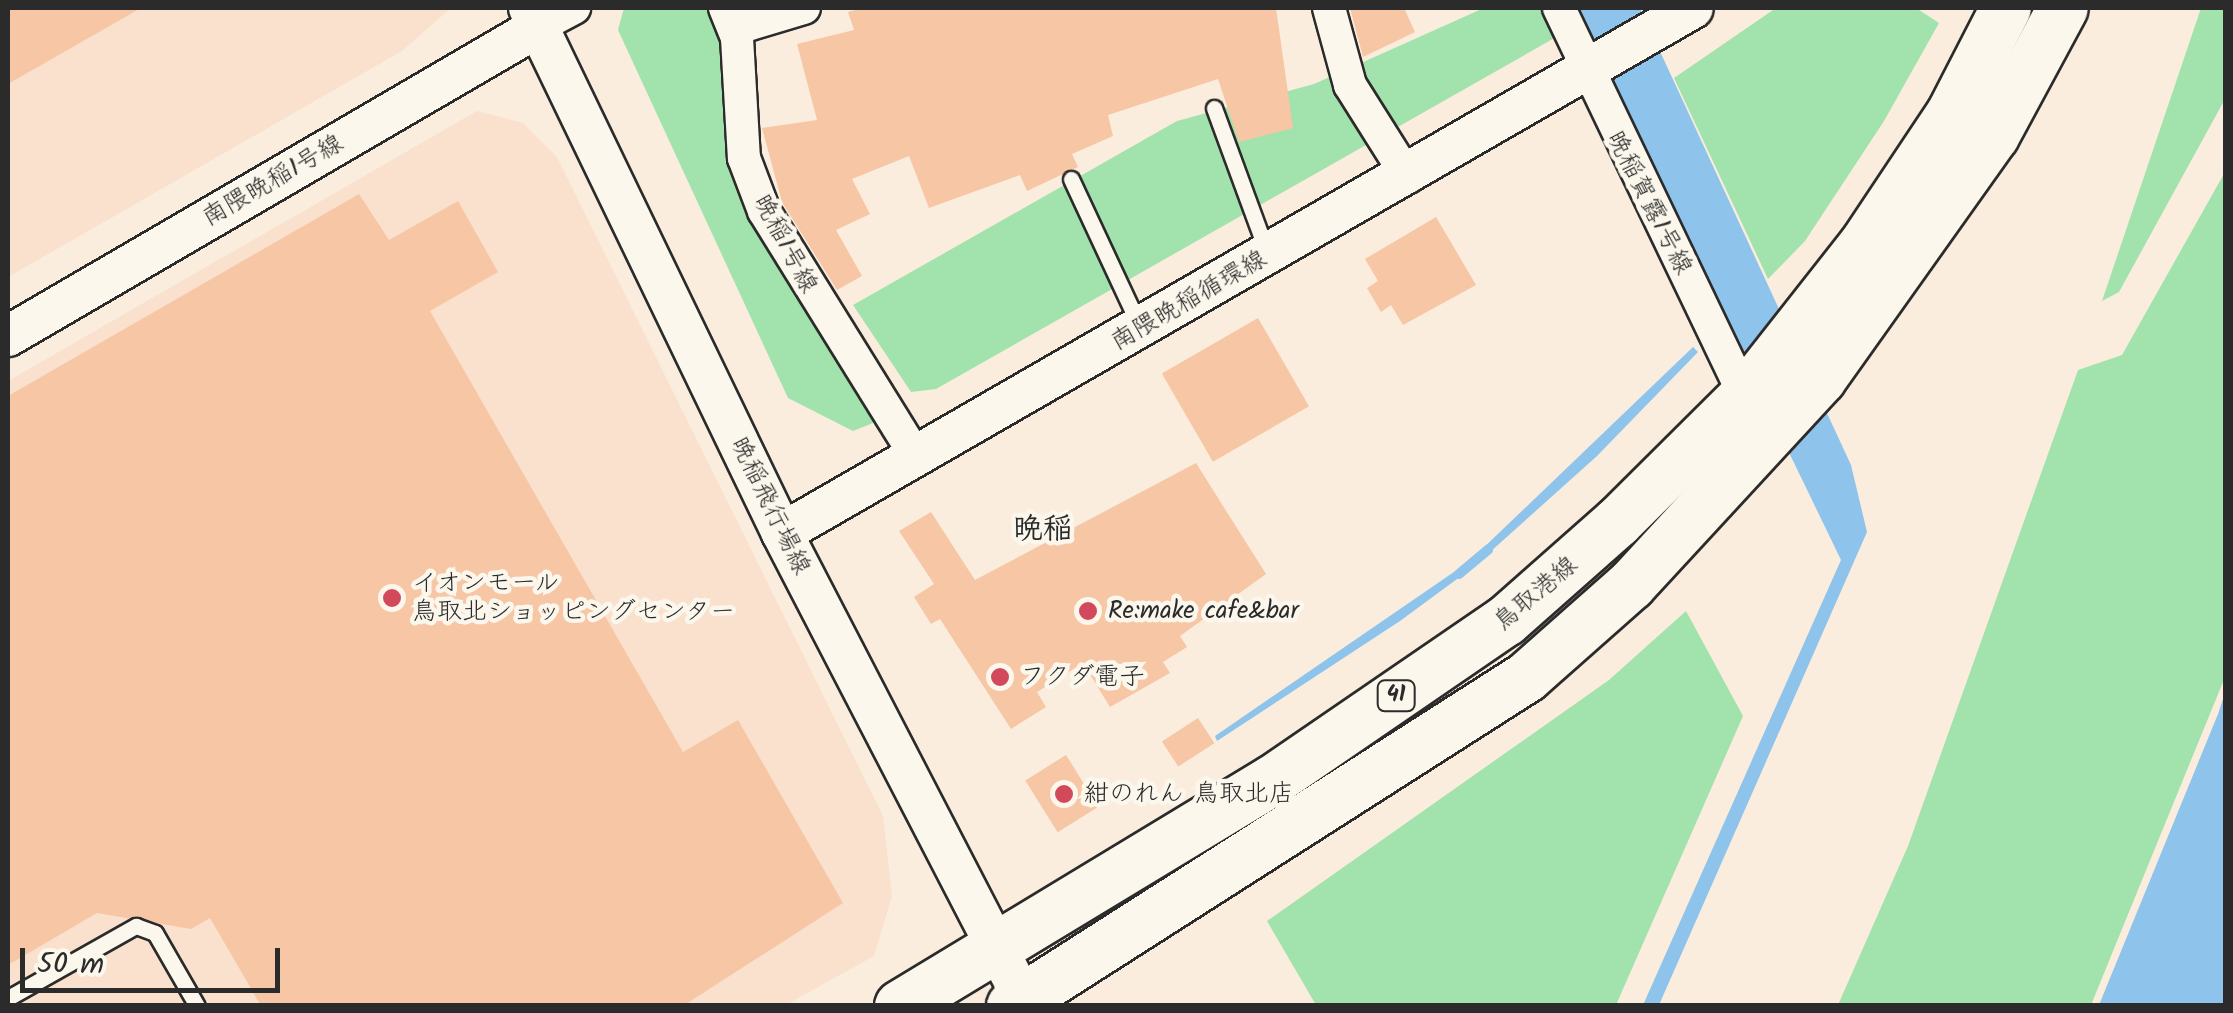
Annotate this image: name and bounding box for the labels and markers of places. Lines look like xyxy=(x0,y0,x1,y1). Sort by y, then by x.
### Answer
place label: イオンモール 鳥取北ショッピングセンター xyxy=(412,569,737,628)
marker: イオンモール 鳥取北ショッピングセンター xyxy=(381,587,403,609)
place label: Re:make cafe&bar xyxy=(1108,596,1299,626)
marker: Re:make cafe&bar xyxy=(1077,600,1099,622)
place label: フクダ電子 xyxy=(1020,662,1145,692)
marker: フクダ電子 xyxy=(989,666,1011,688)
place label: 紺のれん 鳥取北店 xyxy=(1084,779,1294,809)
marker: 紺のれん 鳥取北店 xyxy=(1053,783,1075,805)

